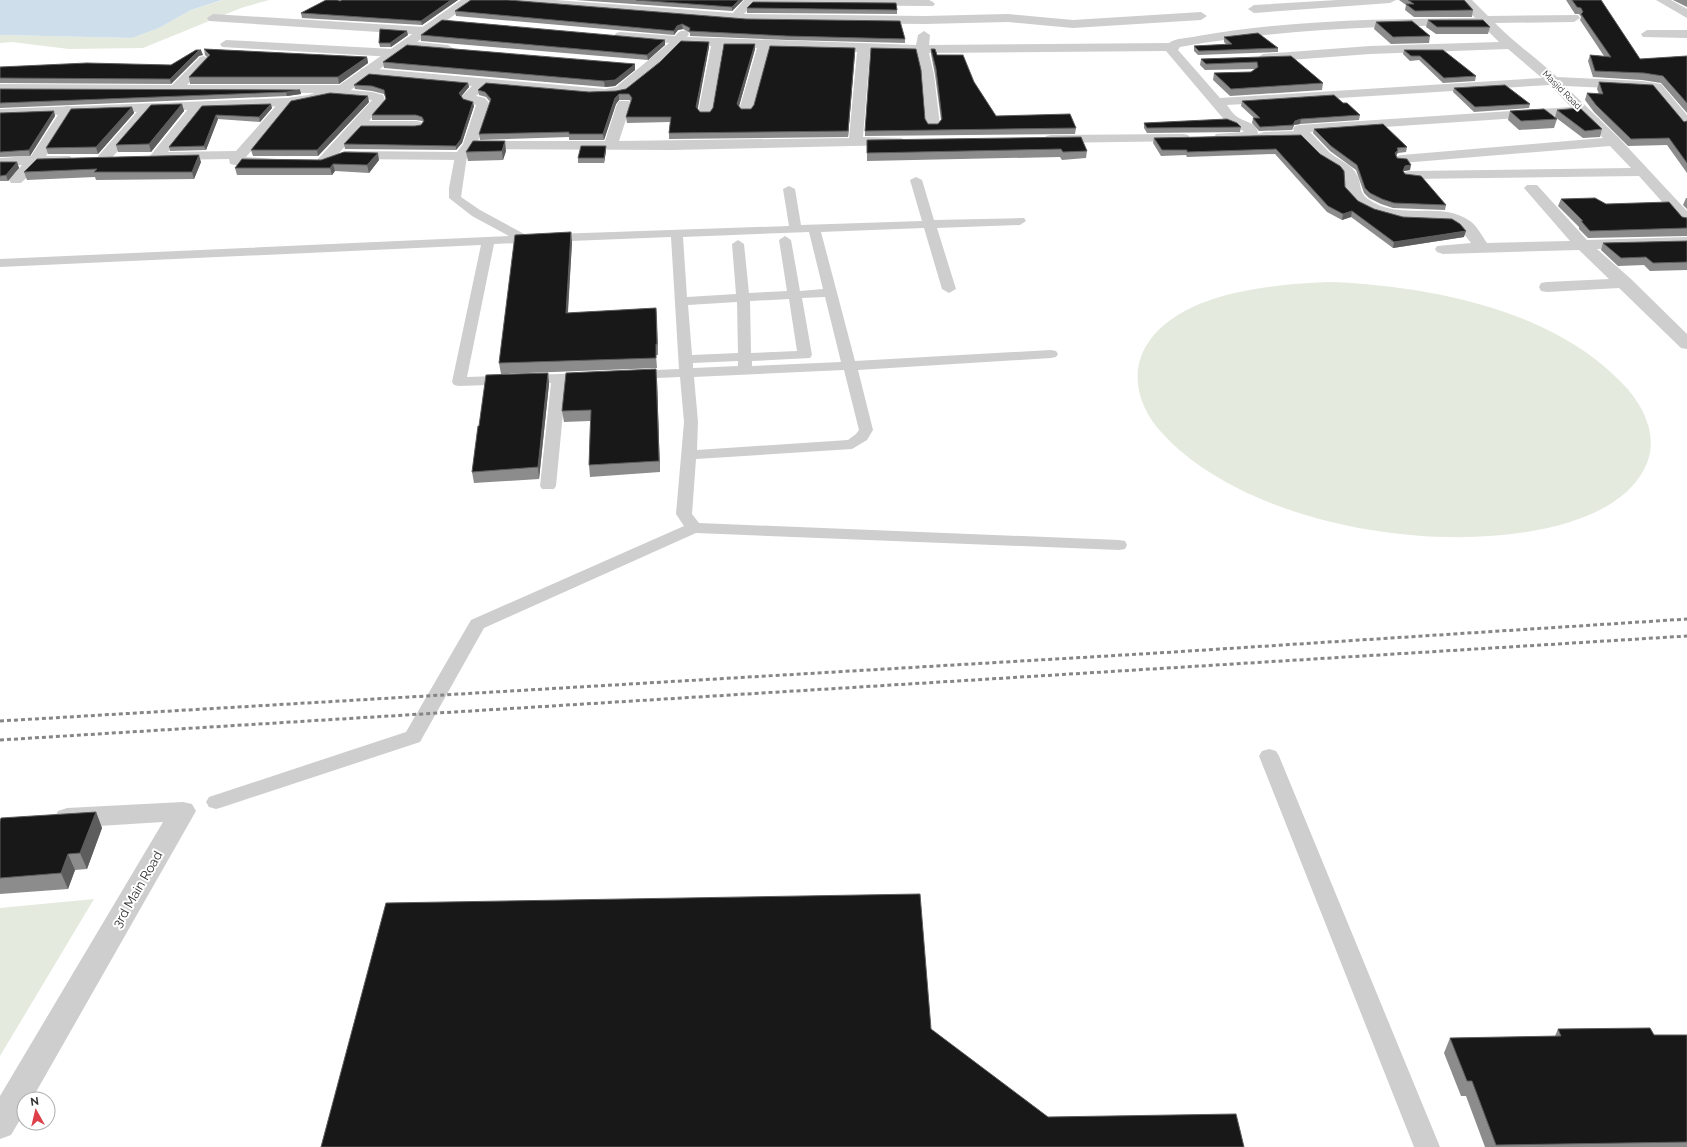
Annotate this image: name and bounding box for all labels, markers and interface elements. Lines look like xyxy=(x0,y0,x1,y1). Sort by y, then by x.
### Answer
street label: Masjid Road xyxy=(1541,69,1584,112)
street label: 3rd Main Road xyxy=(109,848,165,930)
north arrow xyxy=(16,1091,56,1131)
text: N xyxy=(30,1095,40,1109)

